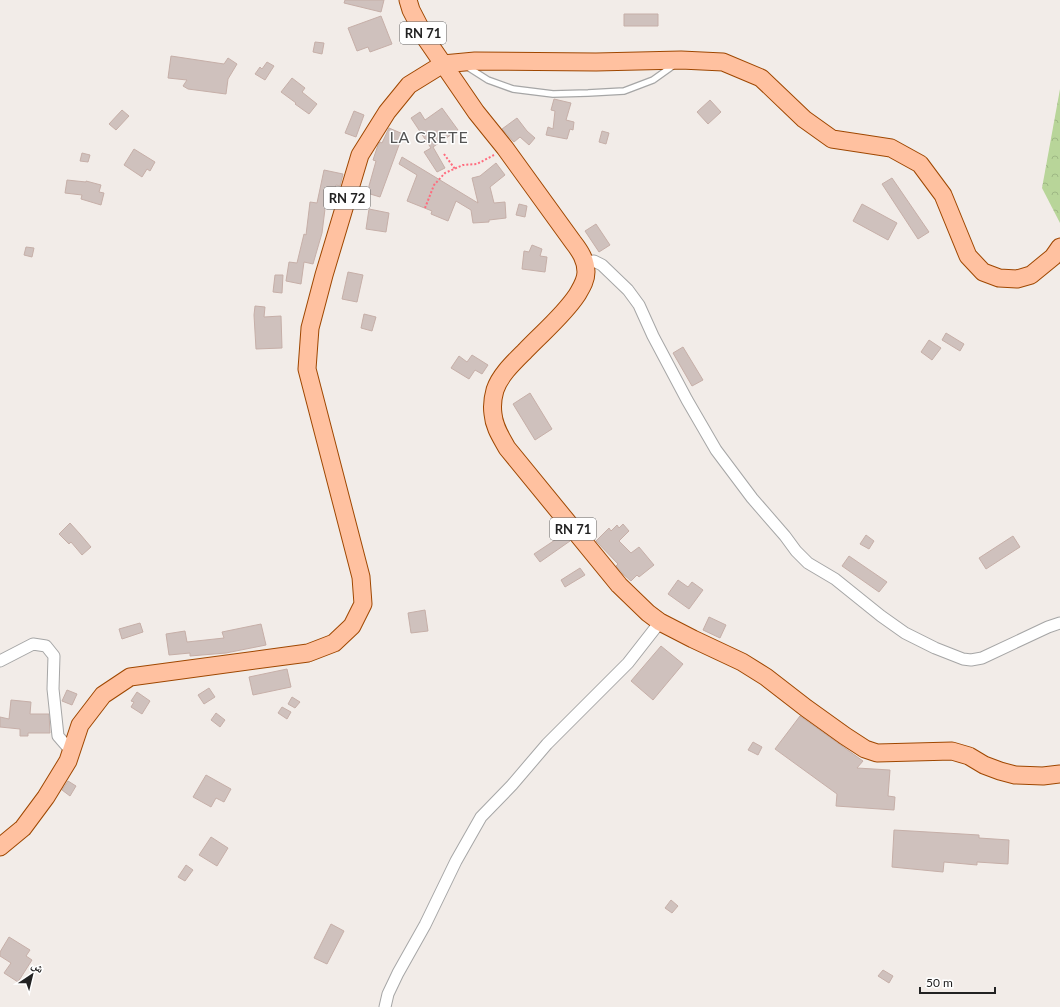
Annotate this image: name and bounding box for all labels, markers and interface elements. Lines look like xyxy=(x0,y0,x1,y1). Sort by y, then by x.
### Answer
road number: RN 71 xyxy=(400,22,446,44)
district label: LA CRETE xyxy=(389,127,469,146)
road number: RN 72 xyxy=(324,187,370,209)
road number: RN 71 xyxy=(550,518,596,540)
north arrow xyxy=(12,955,52,995)
text: ش xyxy=(28,958,47,977)
scale bar xyxy=(920,969,995,995)
text: 50 m xyxy=(926,975,953,990)

